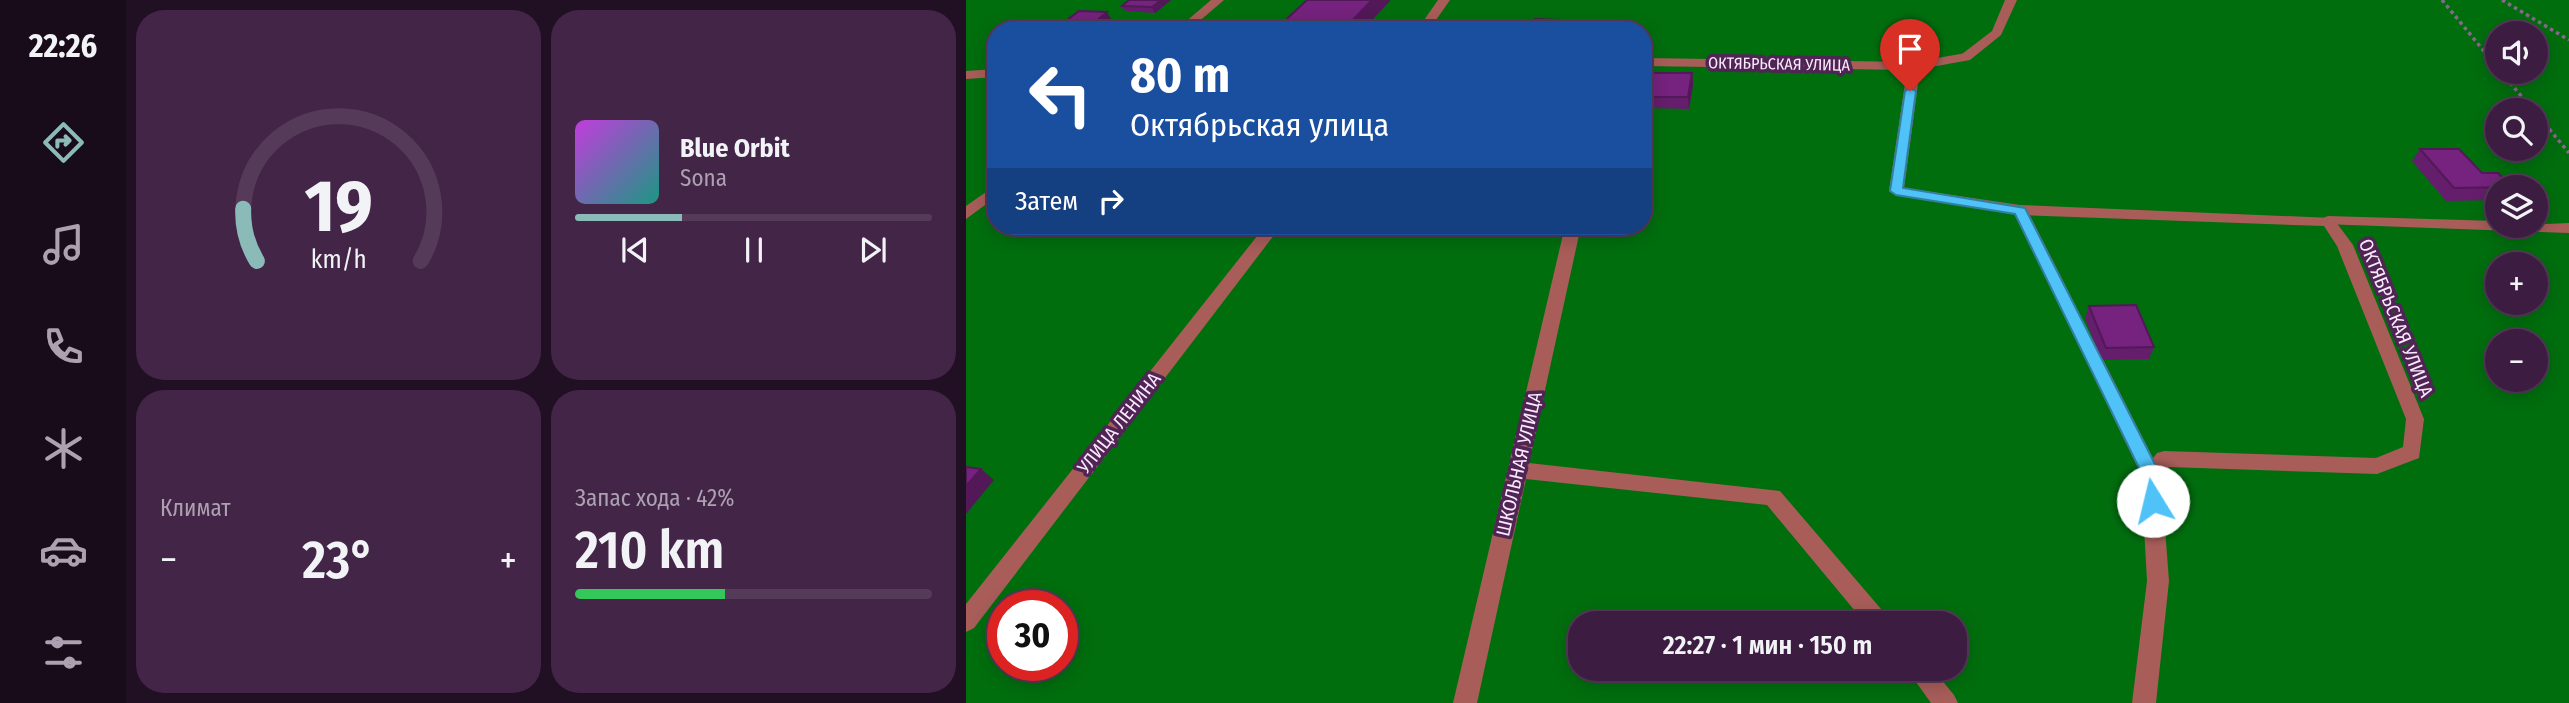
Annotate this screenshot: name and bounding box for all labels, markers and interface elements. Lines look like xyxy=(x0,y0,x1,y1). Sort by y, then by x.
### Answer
pin xyxy=(1880,19,1940,91)
map controls xyxy=(2485,21,2548,392)
button: sound xyxy=(2485,21,2548,84)
text: 22:26 xyxy=(29,27,97,65)
icon: arrive xyxy=(1891,30,1929,68)
text: 80 m xyxy=(1130,46,1230,105)
icon: left xyxy=(1015,49,1106,140)
street label: ОКТЯБРЬСКАЯ УЛИЦА xyxy=(1708,53,1851,75)
button: search xyxy=(2485,98,2548,161)
text: Октябрьская улица xyxy=(1130,106,1389,144)
icon: directions xyxy=(39,118,88,167)
text: Blue Orbit xyxy=(680,133,790,164)
text: 19 xyxy=(304,163,373,250)
text: Sona xyxy=(680,164,727,192)
button: layers xyxy=(2485,175,2548,238)
icon: right xyxy=(1092,182,1130,220)
text: Затем xyxy=(1015,186,1078,217)
icon: music xyxy=(39,220,88,269)
icon: previous xyxy=(616,231,654,269)
icon: pause xyxy=(735,231,773,269)
icon: next xyxy=(854,231,892,269)
street label: ОКТЯБРЬСКАЯ УЛИЦА xyxy=(2354,236,2438,400)
text: km/h xyxy=(311,245,366,275)
button: + xyxy=(2485,252,2548,315)
icon: phone xyxy=(39,322,88,371)
button: − xyxy=(2485,329,2548,392)
street label: УЛИЦА ЛЕНИНА xyxy=(1072,368,1166,479)
street label: ШКОЛЬНАЯ УЛИЦА xyxy=(1491,390,1547,538)
icon: climate xyxy=(39,424,88,473)
position arrow xyxy=(2116,464,2190,538)
text: Запас хода · 42% xyxy=(575,484,734,512)
text: Климат xyxy=(160,494,231,522)
text: 210 km xyxy=(575,519,724,582)
icon: car xyxy=(39,526,88,575)
text: 23° xyxy=(302,529,375,592)
text: − xyxy=(160,537,177,583)
text: + xyxy=(500,537,517,583)
speed limit sign: 30 xyxy=(987,590,1078,681)
icon: filters xyxy=(39,628,88,677)
text: 22:27 · 1 мин · 150 m xyxy=(1663,630,1872,661)

